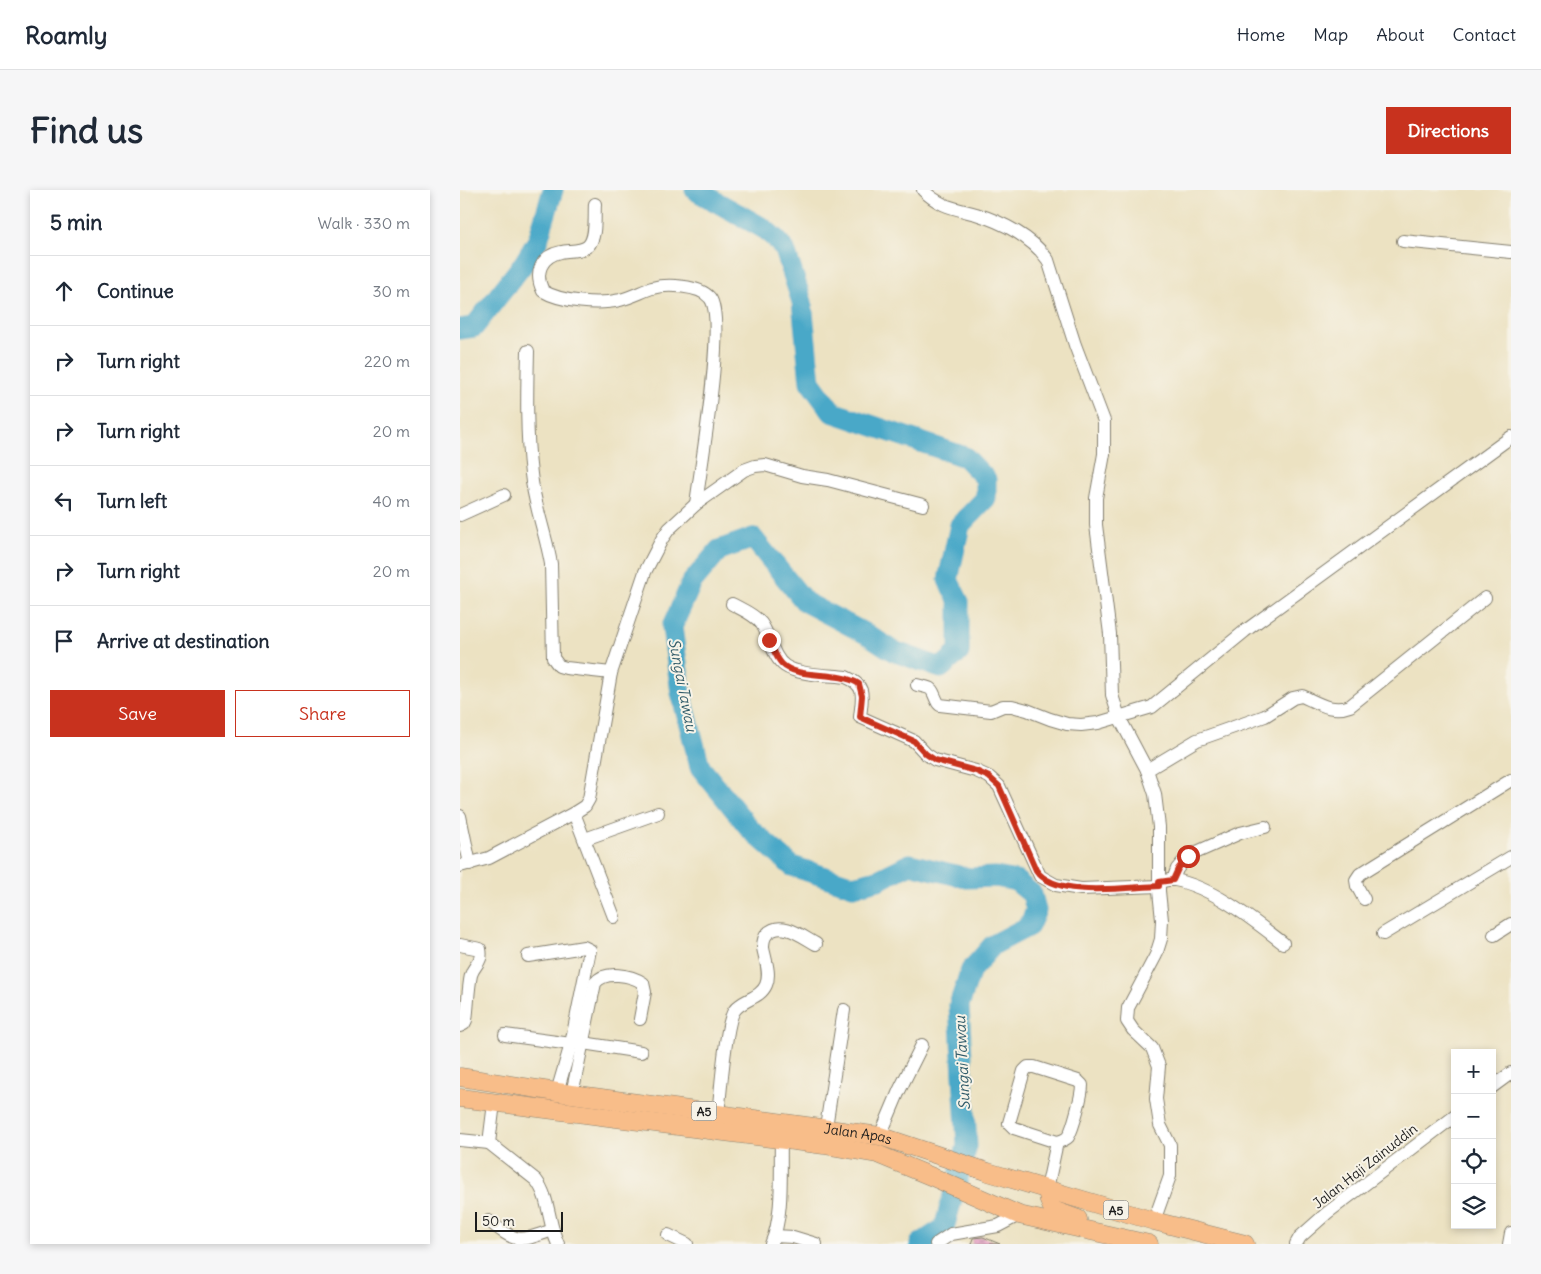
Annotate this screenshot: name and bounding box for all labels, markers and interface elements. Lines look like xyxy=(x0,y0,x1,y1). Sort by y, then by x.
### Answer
text: Roamly xyxy=(25,20,107,50)
text: Home xyxy=(1237,23,1285,46)
text: Map xyxy=(1313,23,1348,46)
text: About xyxy=(1376,23,1424,46)
text: Contact xyxy=(1452,23,1516,46)
button: Directions xyxy=(1386,107,1511,154)
text: Find us xyxy=(30,108,143,152)
text: 5 min xyxy=(50,209,102,236)
text: Walk · 330 m xyxy=(317,213,410,233)
icon: ahead xyxy=(50,277,78,305)
text: Continue xyxy=(97,279,174,303)
text: 30 m xyxy=(373,281,410,301)
icon: right xyxy=(50,347,78,375)
text: Turn right xyxy=(97,349,180,373)
text: 220 m xyxy=(364,351,410,371)
icon: right xyxy=(50,417,78,445)
text: Turn right xyxy=(97,419,180,443)
text: 20 m xyxy=(373,421,410,441)
icon: left xyxy=(50,487,78,515)
text: Turn left xyxy=(97,489,167,513)
text: 40 m xyxy=(372,491,410,511)
icon: right xyxy=(50,557,78,585)
text: Turn right xyxy=(97,559,180,583)
text: 20 m xyxy=(373,561,410,581)
icon: arrive xyxy=(50,627,78,655)
text: Arrive at destination xyxy=(97,629,270,653)
route end xyxy=(758,629,781,652)
water label: Sungai Tawau xyxy=(665,637,702,734)
button: Save xyxy=(50,690,225,737)
button: Share xyxy=(235,690,410,737)
route start xyxy=(1177,845,1200,868)
water label: Sungai Tawau xyxy=(950,1014,974,1111)
map controls xyxy=(1451,1049,1496,1229)
button: + xyxy=(1451,1049,1496,1094)
button: − xyxy=(1451,1094,1496,1139)
road number: A5 xyxy=(692,1101,716,1120)
street label: Jalan Apas xyxy=(823,1119,895,1148)
street label: Jalan Haji Zainuddin xyxy=(1309,1120,1421,1212)
button: locate xyxy=(1451,1139,1496,1184)
button: layers xyxy=(1451,1184,1496,1229)
road number: A5 xyxy=(1104,1200,1128,1220)
scale bar xyxy=(475,1209,562,1232)
text: 50 m xyxy=(482,1212,515,1230)

